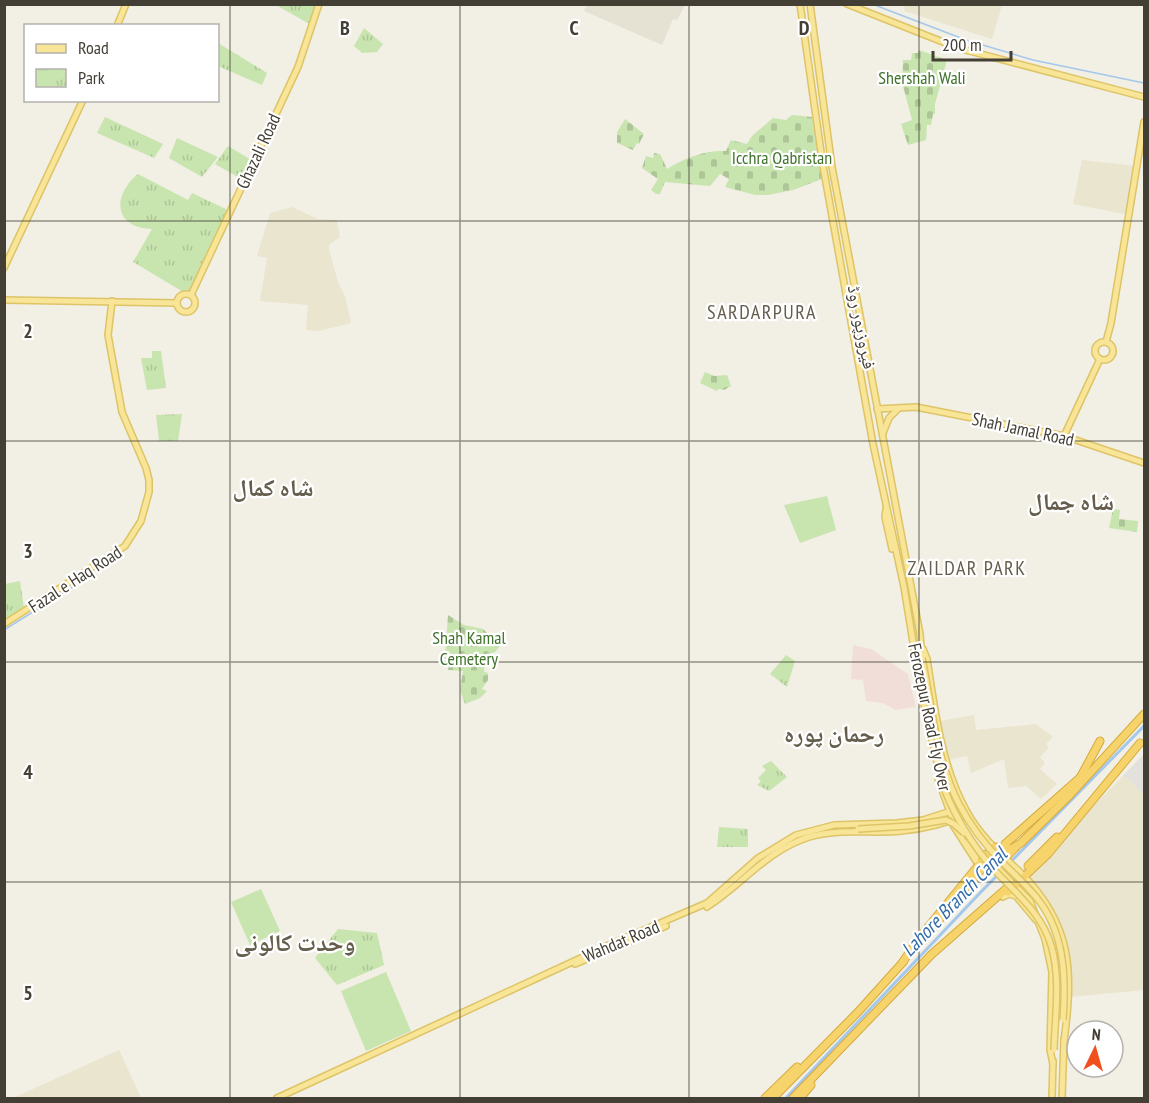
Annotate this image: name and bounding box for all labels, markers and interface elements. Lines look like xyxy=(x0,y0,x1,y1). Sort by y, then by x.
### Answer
text: B xyxy=(340,15,350,41)
text: C xyxy=(569,15,579,41)
text: D xyxy=(799,15,810,41)
legend xyxy=(24,24,219,102)
scale bar xyxy=(933,24,1011,62)
text: 200 m xyxy=(942,33,982,56)
text: Road xyxy=(78,36,109,59)
text: Park xyxy=(78,66,105,89)
park label: Shershah Wali xyxy=(878,66,966,89)
street label: Ghazali Road xyxy=(231,110,285,192)
park label: Icchra Qabristan xyxy=(732,146,832,169)
street label: فیروزپور روڈ xyxy=(842,283,881,371)
district label: SARDARPURA xyxy=(707,299,817,325)
text: 2 xyxy=(23,318,33,344)
street label: Shah Jamal Road xyxy=(970,407,1076,451)
district label: شاہ کمال xyxy=(233,472,313,503)
district label: شاہ جمال xyxy=(1028,486,1114,517)
text: 3 xyxy=(23,538,33,564)
street label: Fazal e Haq Road xyxy=(24,540,126,618)
district label: ZAILDAR PARK xyxy=(907,555,1027,581)
park label: Shah Kamal Cemetery xyxy=(432,626,506,670)
street label: Ferozepur Road Fly Over xyxy=(903,641,957,793)
district label: رحمان پورہ xyxy=(784,718,884,749)
text: 4 xyxy=(23,759,33,785)
water label: Lahore Branch Canal xyxy=(895,840,1014,962)
street label: Wahdat Road xyxy=(579,915,663,967)
district label: وحدت کالونی xyxy=(234,927,356,958)
text: 5 xyxy=(23,980,33,1006)
north arrow xyxy=(1065,1019,1125,1079)
text: N xyxy=(1091,1024,1101,1044)

